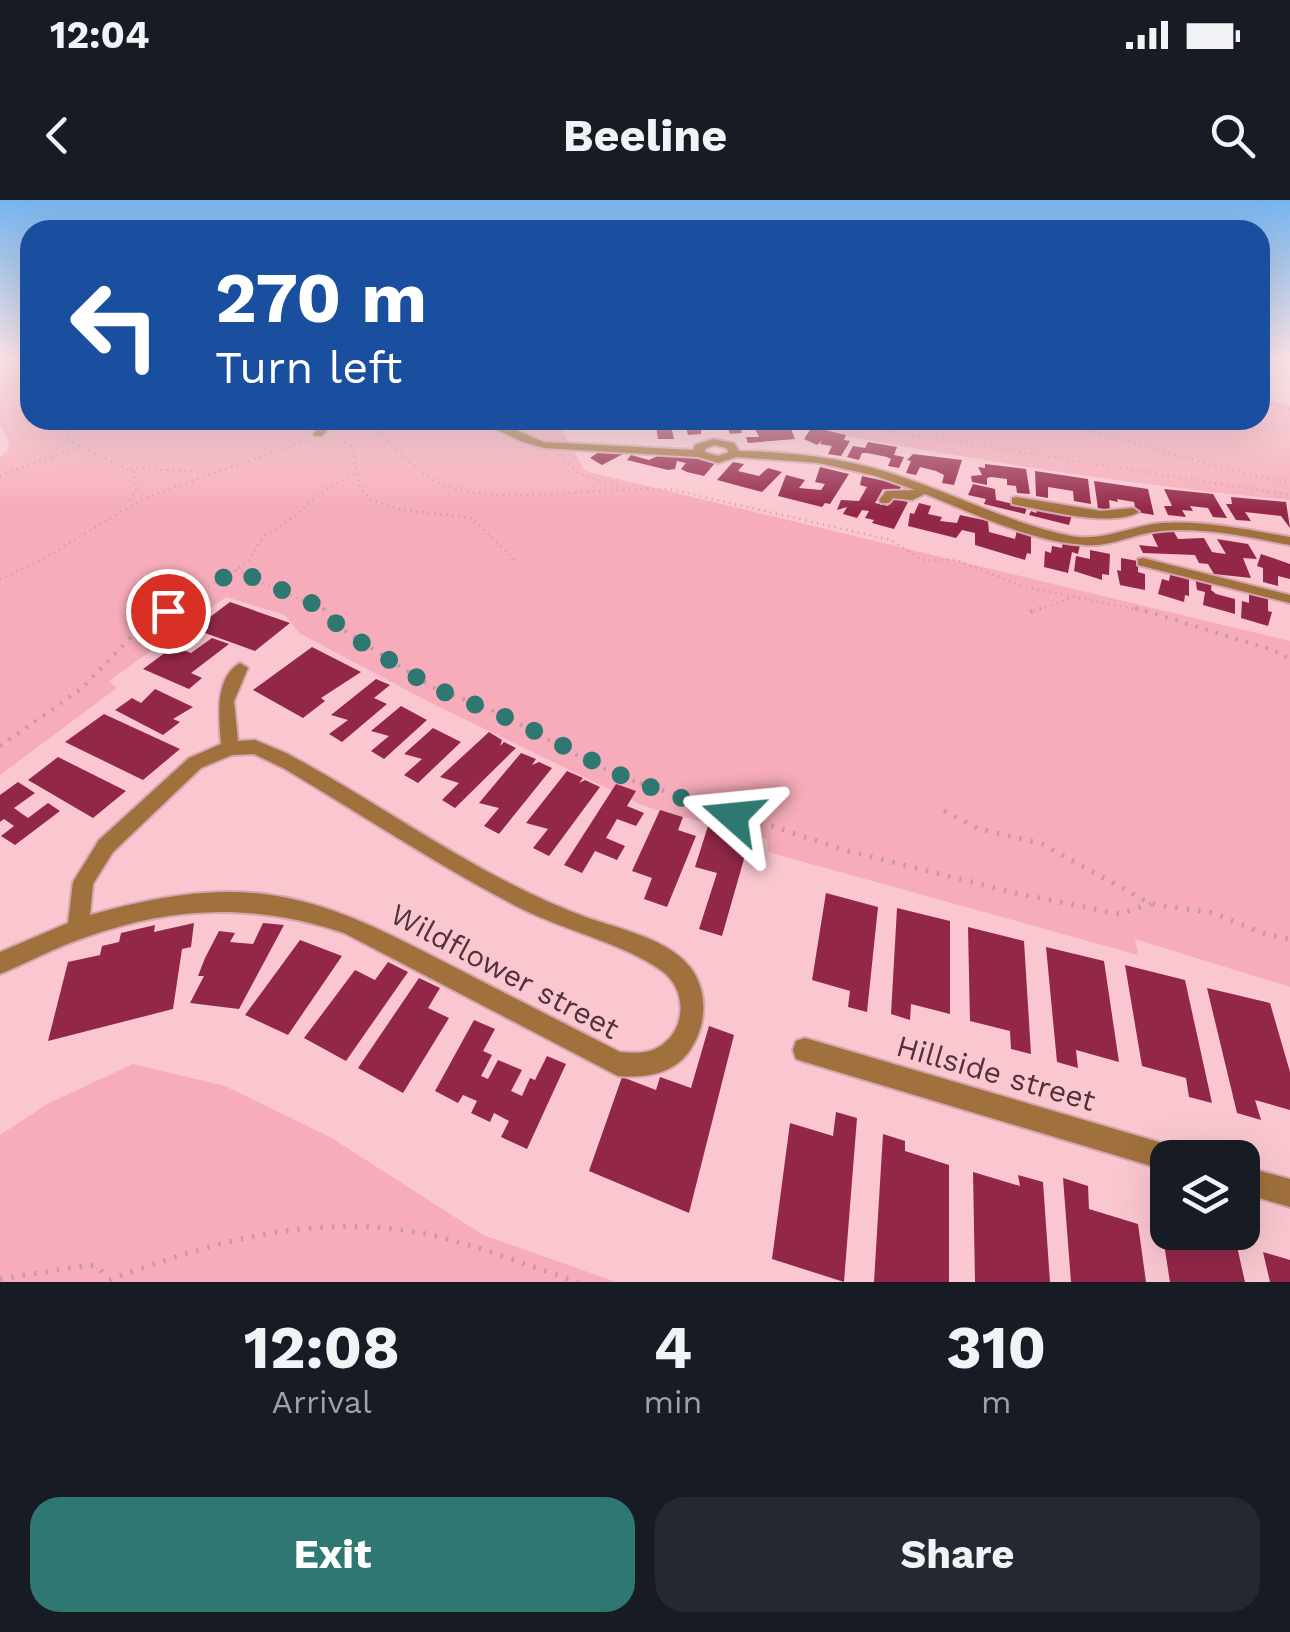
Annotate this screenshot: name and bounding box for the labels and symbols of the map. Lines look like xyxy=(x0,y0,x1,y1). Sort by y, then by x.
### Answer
pin xyxy=(126,569,211,654)
position arrow xyxy=(681,764,785,868)
street label: Wildflower street xyxy=(385,896,626,1046)
street label: Hillside street xyxy=(892,1028,1100,1118)

